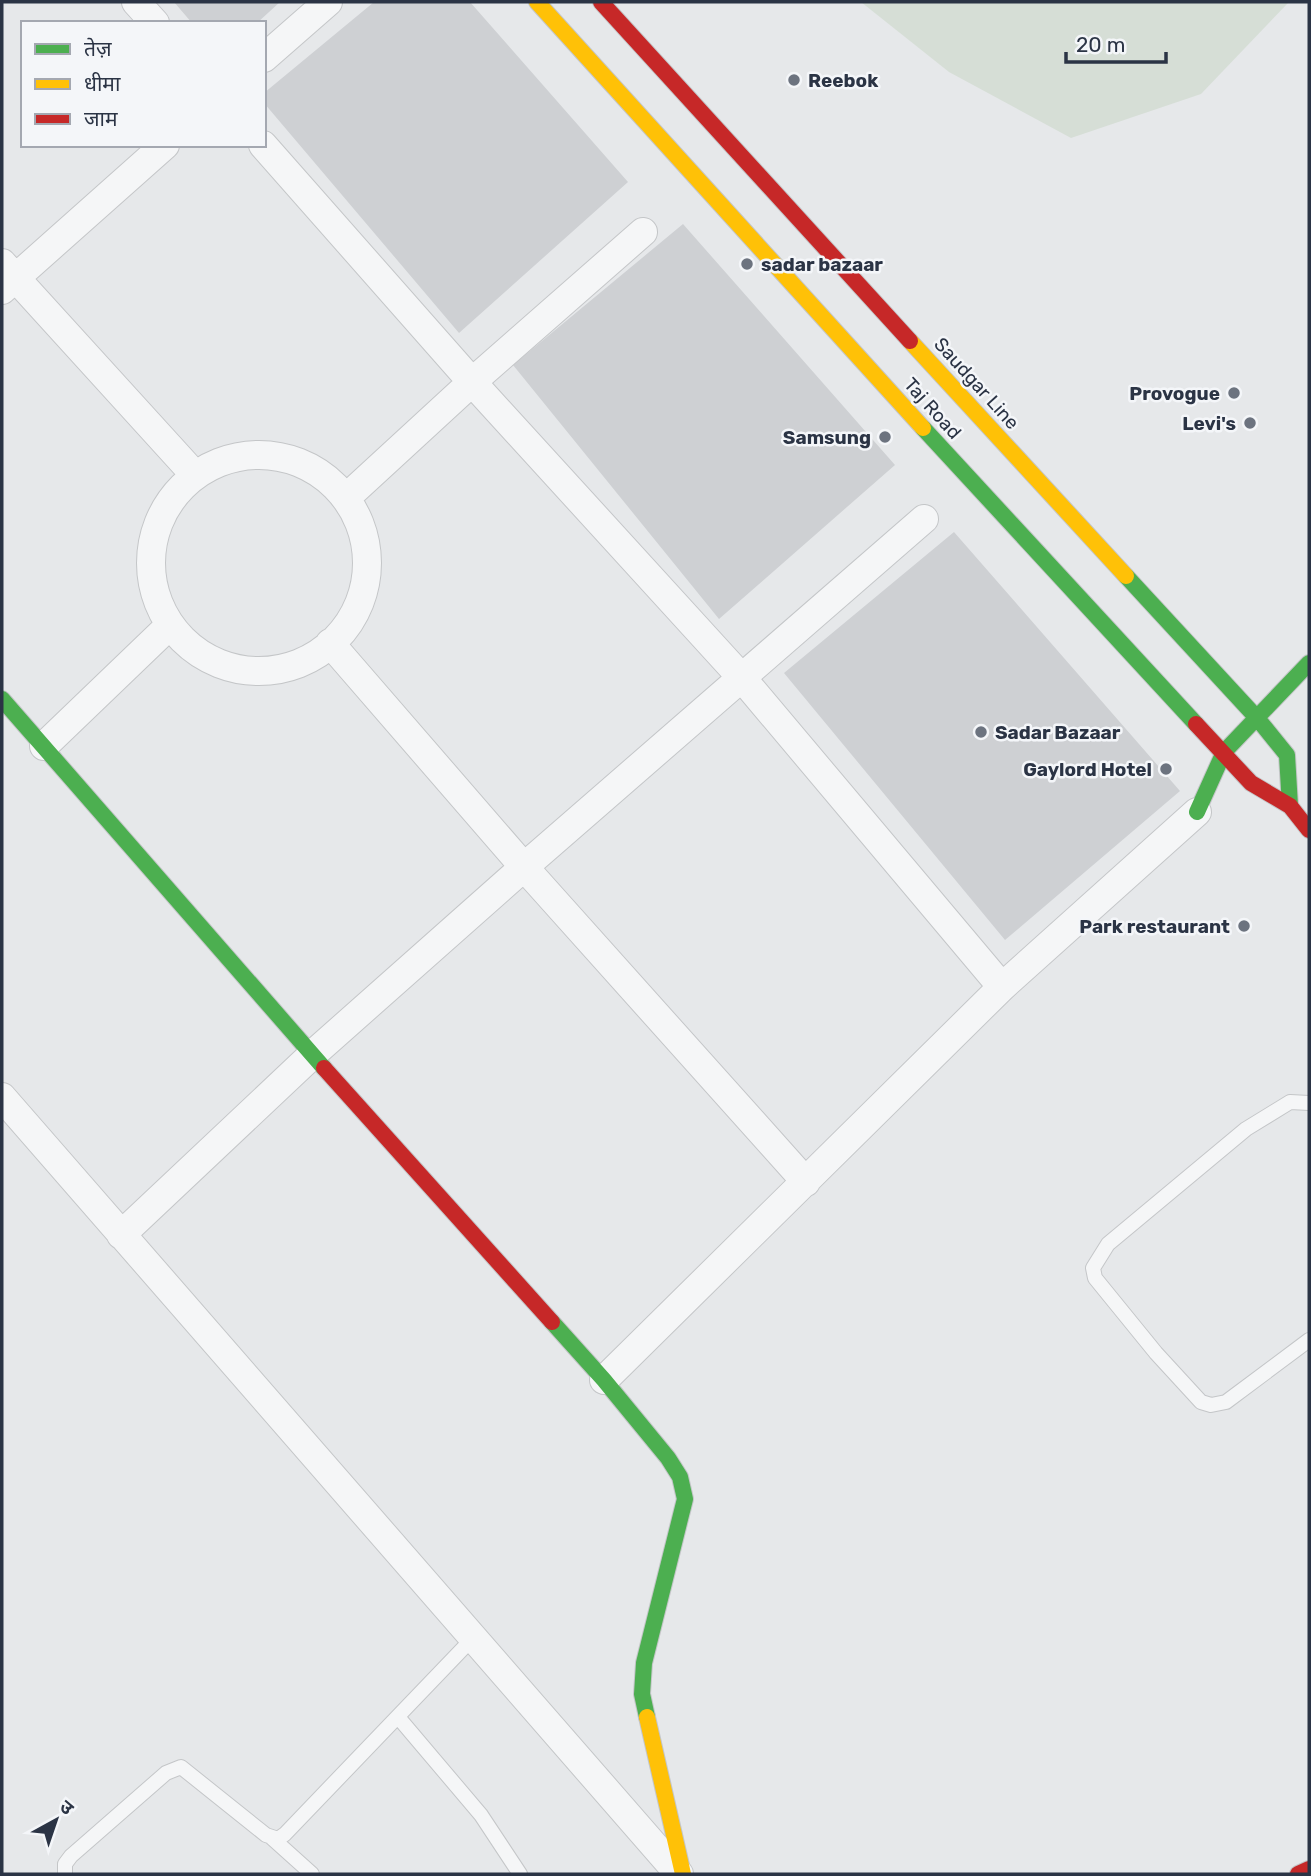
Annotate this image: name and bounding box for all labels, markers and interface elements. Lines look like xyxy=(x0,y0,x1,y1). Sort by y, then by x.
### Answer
legend xyxy=(21,21,266,147)
scale bar xyxy=(1066,21,1166,65)
text: 20 m xyxy=(1076,32,1125,57)
text: तेज़ xyxy=(84,36,112,61)
place label: Reebok xyxy=(808,69,878,92)
text: धीमा xyxy=(84,71,121,96)
marker: Reebok xyxy=(786,72,802,88)
text: जाम xyxy=(84,106,118,131)
place label: sadar bazaar xyxy=(761,253,883,276)
marker: sadar bazaar xyxy=(739,256,755,272)
street label: Saudgar Line xyxy=(929,333,1024,434)
street label: Taj Road xyxy=(899,373,966,444)
place label: Provogue xyxy=(1129,382,1220,405)
marker: Provogue xyxy=(1226,385,1242,401)
place label: Levi's xyxy=(1182,412,1236,435)
marker: Levi's xyxy=(1242,415,1258,431)
place label: Samsung xyxy=(783,426,871,449)
marker: Samsung xyxy=(877,429,893,445)
place label: Sadar Bazaar xyxy=(995,721,1121,744)
marker: Sadar Bazaar xyxy=(973,724,989,740)
place label: Gaylord Hotel xyxy=(1023,758,1152,781)
marker: Gaylord Hotel xyxy=(1158,761,1174,777)
place label: Park restaurant xyxy=(1079,915,1230,938)
marker: Park restaurant xyxy=(1236,918,1252,934)
north arrow xyxy=(21,1785,91,1855)
text: उ xyxy=(55,1795,79,1820)

